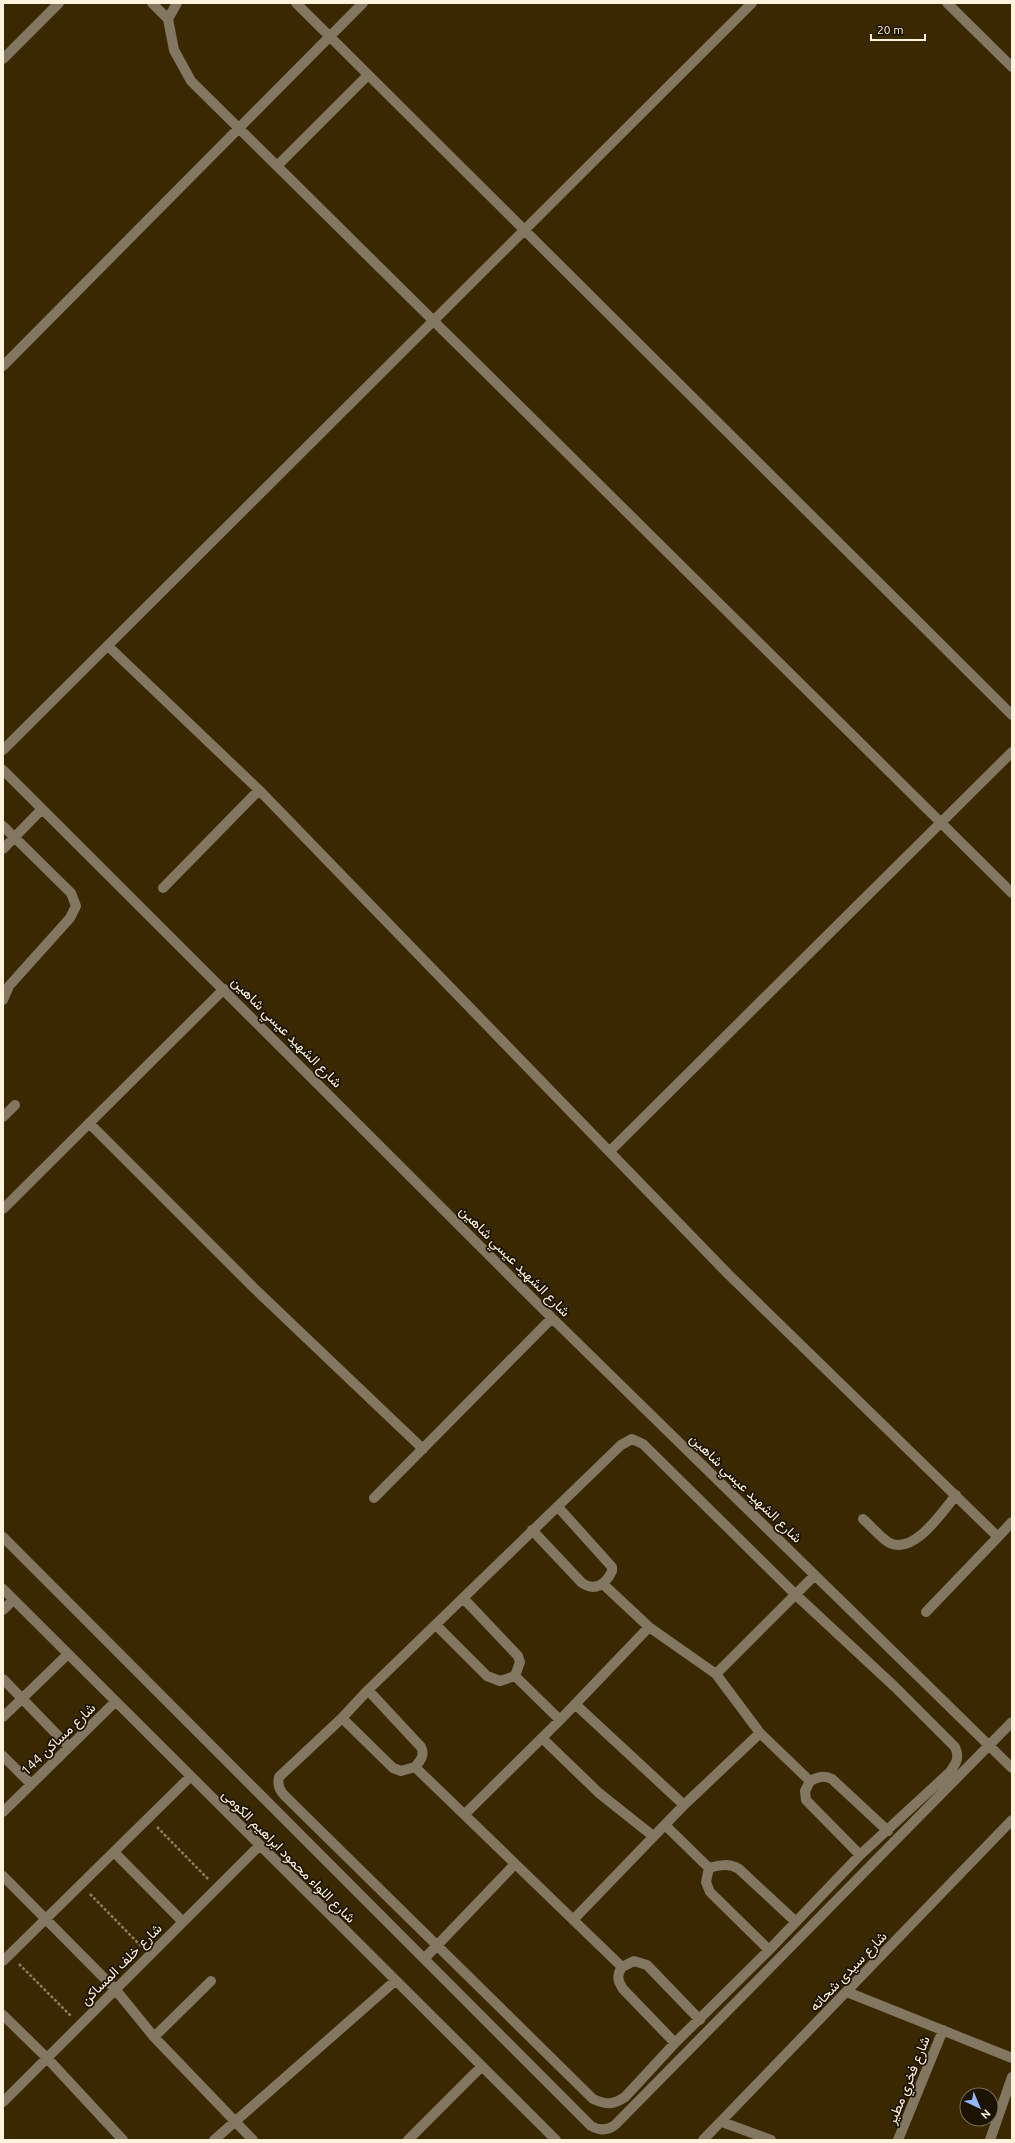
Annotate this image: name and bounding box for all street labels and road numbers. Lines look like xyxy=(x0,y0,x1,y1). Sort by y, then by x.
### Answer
street label: شارع الشهيد عيسي شاهين xyxy=(226,973,346,1093)
street label: شارع الشهيد عيسي شاهين xyxy=(454,1202,574,1322)
street label: شارع الشهيد عيسي شاهين xyxy=(684,1430,805,1549)
street label: شارع مساكن 144 xyxy=(17,1699,101,1781)
street label: شارع اللواء محمود ابراهيم الكومى xyxy=(217,1786,359,1928)
street label: شارع خلف المساكن xyxy=(77,1920,167,2010)
street label: شارع سيدى شحاته xyxy=(806,1928,892,2016)
street label: شارع فخري مطير xyxy=(883,2034,937,2129)

